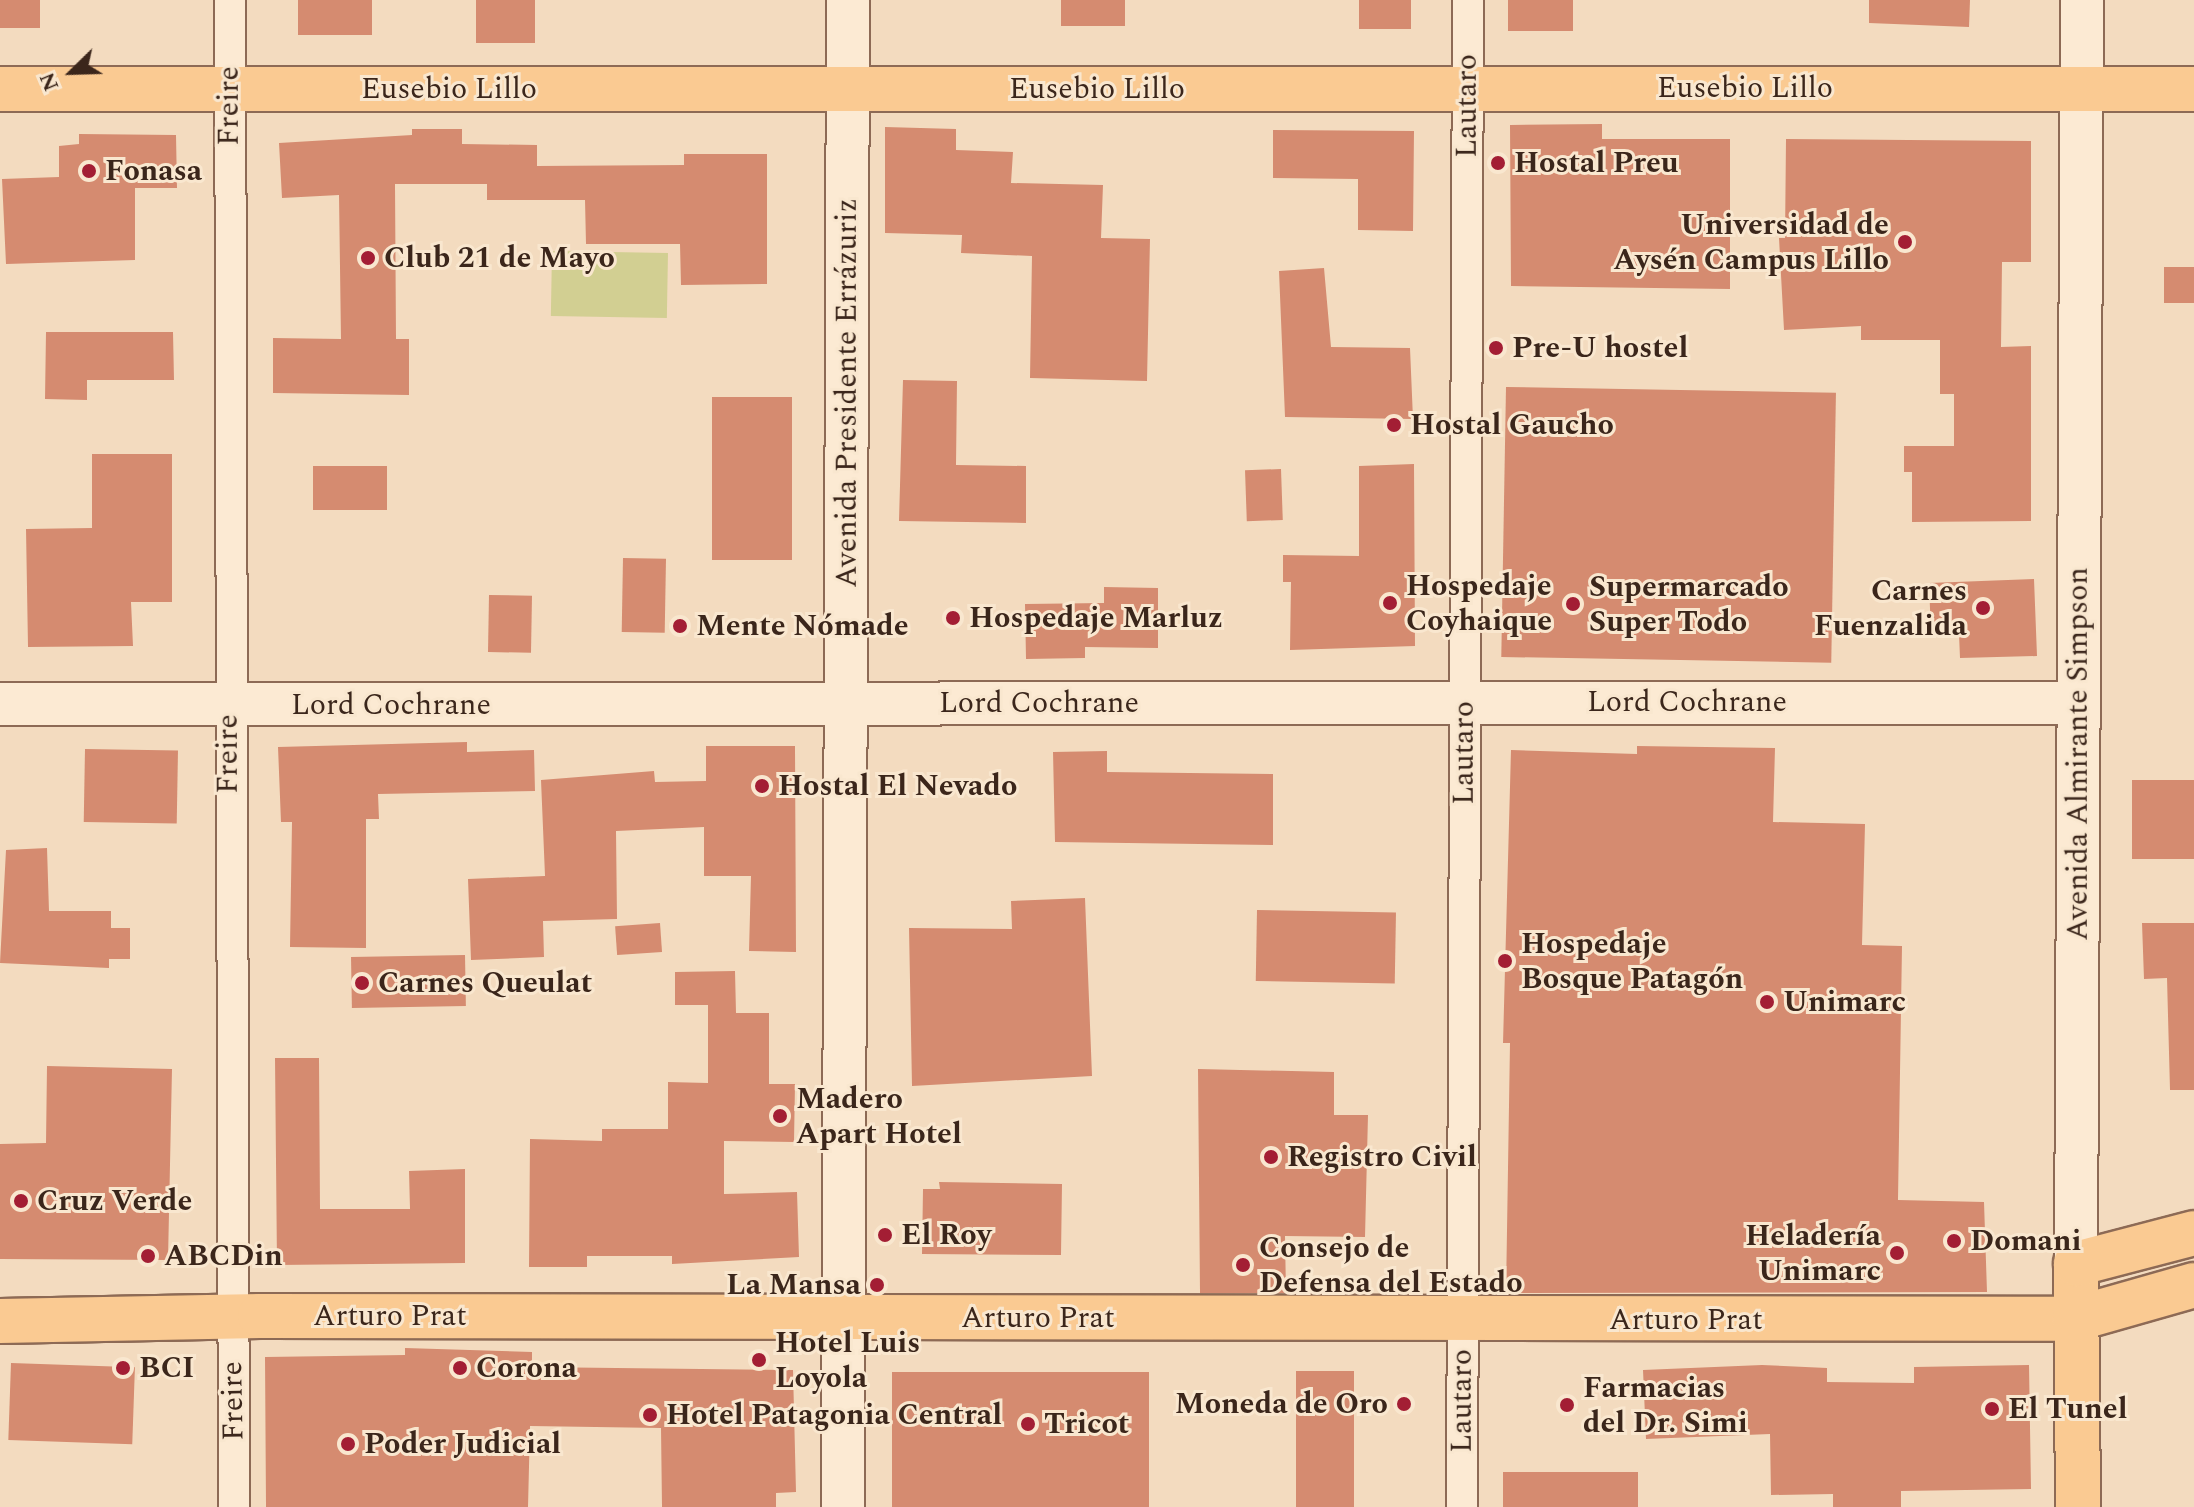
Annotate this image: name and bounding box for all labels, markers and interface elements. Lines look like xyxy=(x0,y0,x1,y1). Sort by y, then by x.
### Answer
north arrow xyxy=(32,32,112,112)
street label: Lautaro xyxy=(1449,54,1485,158)
street label: Freire xyxy=(211,66,247,146)
text: N xyxy=(31,67,68,96)
street label: Eusebio Lillo xyxy=(1657,70,1833,106)
street label: Eusebio Lillo xyxy=(361,71,537,107)
street label: Eusebio Lillo xyxy=(1009,71,1185,107)
place label: Hostal Preu xyxy=(1514,145,1678,181)
place label: Fonasa xyxy=(105,153,202,189)
marker: Hostal Preu xyxy=(1489,154,1507,172)
marker: Fonasa xyxy=(80,162,98,180)
street label: Avenida Presidente Errázuriz xyxy=(829,198,865,588)
place label: Universidad de Aysén Campus Lillo xyxy=(1613,207,1889,278)
marker: Universidad de Aysén Campus Lillo xyxy=(1896,233,1914,251)
place label: Club 21 de Mayo xyxy=(384,240,615,276)
marker: Club 21 de Mayo xyxy=(359,249,377,267)
place label: Pre-U hostel xyxy=(1512,330,1688,366)
marker: Pre-U hostel xyxy=(1487,339,1505,357)
place label: Hostal Gaucho xyxy=(1410,407,1614,443)
marker: Hostal Gaucho xyxy=(1385,416,1403,434)
street label: Avenida Almirante Simpson xyxy=(2060,567,2096,941)
place label: Hospedaje Coyhaique xyxy=(1406,568,1552,638)
place label: Supermarcado Super Todo xyxy=(1589,569,1789,640)
place label: Carnes Fuenzalida xyxy=(1814,573,1967,644)
marker: Hospedaje Coyhaique xyxy=(1381,594,1399,612)
marker: Supermarcado Super Todo xyxy=(1564,595,1582,613)
marker: Carnes Fuenzalida xyxy=(1974,599,1992,617)
place label: Hospedaje Marluz xyxy=(969,600,1223,636)
place label: Mente Nómade xyxy=(696,608,909,644)
marker: Hospedaje Marluz xyxy=(944,609,962,627)
marker: Mente Nómade xyxy=(671,617,689,635)
street label: Lord Cochrane xyxy=(1587,684,1787,720)
street label: Lord Cochrane xyxy=(939,685,1139,721)
street label: Lord Cochrane xyxy=(291,687,491,723)
street label: Lautaro xyxy=(1446,701,1482,805)
street label: Freire xyxy=(210,714,246,794)
place label: Hostal El Nevado xyxy=(778,768,1017,804)
marker: Hostal El Nevado xyxy=(753,777,771,795)
place label: Hospedaje Bosque Patagón xyxy=(1521,926,1743,996)
marker: Hospedaje Bosque Patagón xyxy=(1496,952,1514,970)
place label: Carnes Queulat xyxy=(378,965,592,1001)
marker: Carnes Queulat xyxy=(353,974,371,992)
place label: Unimarc xyxy=(1783,984,1906,1020)
marker: Unimarc xyxy=(1758,993,1776,1011)
place label: Madero Apart Hotel xyxy=(796,1081,962,1152)
marker: Madero Apart Hotel xyxy=(771,1107,789,1125)
place label: Registro Civil xyxy=(1287,1139,1477,1175)
marker: Registro Civil xyxy=(1262,1148,1280,1166)
place label: Cruz Verde xyxy=(37,1183,192,1219)
marker: Cruz Verde xyxy=(12,1192,30,1210)
place label: El Roy xyxy=(901,1217,991,1253)
place label: Heladería Unimarc xyxy=(1745,1218,1881,1288)
place label: Domani xyxy=(1970,1223,2082,1259)
marker: El Roy xyxy=(876,1226,894,1244)
place label: Consejo de Defensa del Estado xyxy=(1259,1230,1523,1300)
marker: Domani xyxy=(1945,1232,1963,1250)
place label: ABCDin xyxy=(164,1238,283,1274)
marker: Heladería Unimarc xyxy=(1888,1244,1906,1262)
marker: ABCDin xyxy=(139,1247,157,1265)
marker: Consejo de Defensa del Estado xyxy=(1234,1256,1252,1274)
place label: La Mansa xyxy=(726,1267,861,1303)
marker: La Mansa xyxy=(868,1276,886,1294)
street label: Arturo Prat xyxy=(313,1298,467,1334)
street label: Arturo Prat xyxy=(961,1300,1115,1336)
street label: Arturo Prat xyxy=(1609,1302,1763,1338)
place label: Hotel Luis Loyola xyxy=(775,1325,920,1396)
street label: Lautaro xyxy=(1444,1349,1480,1453)
place label: BCI xyxy=(139,1350,194,1386)
place label: Corona xyxy=(476,1350,577,1386)
marker: Hotel Luis Loyola xyxy=(750,1351,768,1369)
marker: BCI xyxy=(114,1359,132,1377)
marker: Corona xyxy=(451,1359,469,1377)
street label: Freire xyxy=(214,1361,252,1441)
place label: Farmacias del Dr. Simi xyxy=(1583,1370,1748,1440)
place label: Moneda de Oro xyxy=(1175,1386,1388,1422)
place label: El Tunel xyxy=(2008,1391,2128,1427)
marker: Moneda de Oro xyxy=(1395,1395,1413,1413)
marker: Farmacias del Dr. Simi xyxy=(1558,1396,1576,1414)
place label: Hotel Patagonia Central xyxy=(666,1397,1002,1433)
marker: El Tunel xyxy=(1983,1400,2001,1418)
marker: Hotel Patagonia Central xyxy=(641,1406,659,1424)
place label: Tricot xyxy=(1044,1406,1129,1442)
marker: Tricot xyxy=(1019,1415,1037,1433)
place label: Poder Judicial xyxy=(364,1426,561,1462)
marker: Poder Judicial xyxy=(339,1435,357,1453)

